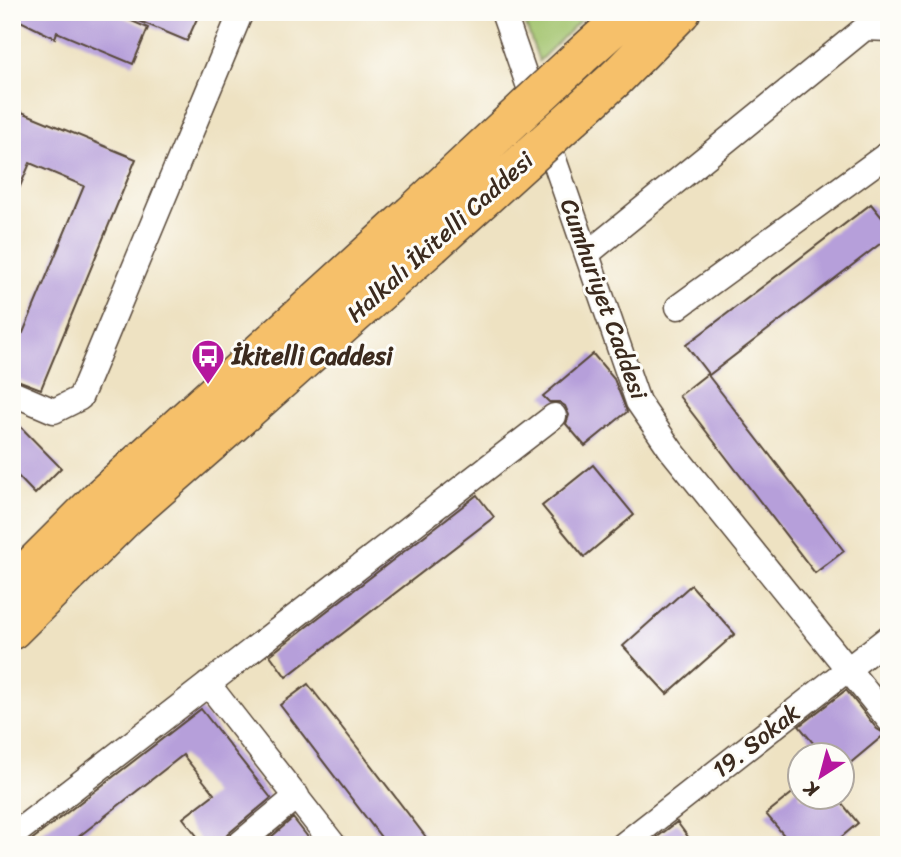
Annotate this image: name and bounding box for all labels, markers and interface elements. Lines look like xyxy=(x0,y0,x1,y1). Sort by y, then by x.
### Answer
street label: Halkalı İkitelli Caddesi xyxy=(336,141,544,333)
street label: Cumhuriyet Caddesi xyxy=(548,193,660,407)
place label: İkitelli Caddesi xyxy=(230,335,394,377)
bus stop icon: İkitelli Caddesi xyxy=(189,337,227,386)
street label: 19. Sokak xyxy=(702,692,810,789)
north arrow xyxy=(786,742,856,812)
text: K xyxy=(796,772,826,807)

